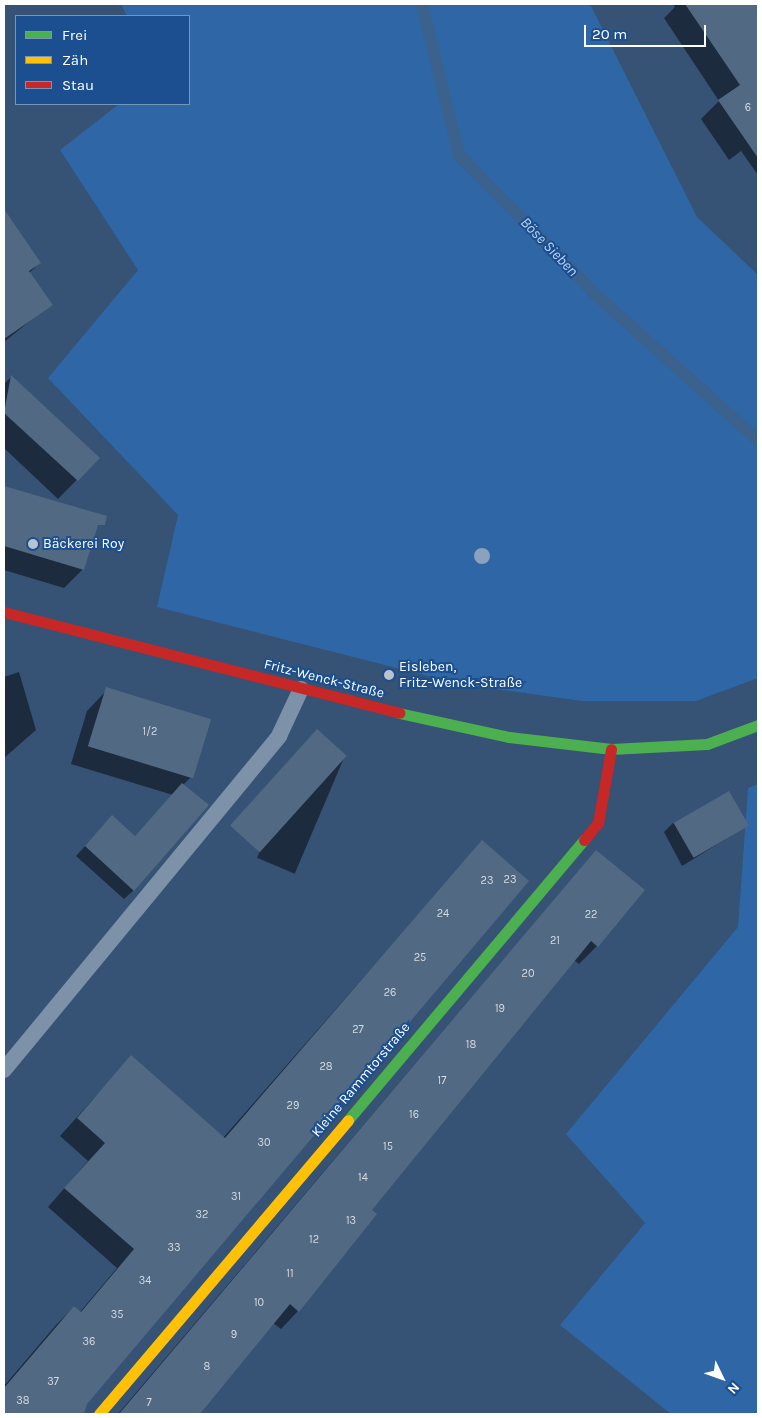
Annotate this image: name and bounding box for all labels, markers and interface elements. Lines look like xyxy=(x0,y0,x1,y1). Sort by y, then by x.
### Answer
legend xyxy=(15,15,190,105)
scale bar xyxy=(587,15,710,47)
text: 20 m xyxy=(592,25,627,43)
text: Frei xyxy=(62,26,87,44)
text: Zäh xyxy=(62,51,88,69)
text: Stau xyxy=(62,76,94,94)
house number: 6 xyxy=(745,101,751,115)
water label: Böse Sieben xyxy=(516,214,582,280)
place label: Bäckerei Roy xyxy=(43,536,124,552)
marker: Bäckerei Roy xyxy=(27,538,39,550)
street label: Fritz-Wenck-Straße xyxy=(262,656,386,702)
place label: Eisleben, Fritz-Wenck-Straße xyxy=(399,659,522,692)
marker: Eisleben, Fritz-Wenck-Straße xyxy=(383,669,395,681)
house number: 1/2 xyxy=(143,725,157,739)
house number: 23 xyxy=(504,873,516,887)
house number: 23 xyxy=(481,874,493,888)
house number: 24 xyxy=(437,907,449,921)
house number: 22 xyxy=(585,908,597,922)
house number: 21 xyxy=(550,934,560,948)
house number: 25 xyxy=(414,951,426,965)
house number: 20 xyxy=(522,967,534,981)
house number: 26 xyxy=(384,986,396,1000)
house number: 19 xyxy=(495,1002,505,1016)
street label: Kleine Rammtorstraße xyxy=(308,1019,414,1141)
house number: 27 xyxy=(352,1023,364,1037)
house number: 18 xyxy=(466,1038,476,1052)
house number: 28 xyxy=(319,1060,333,1074)
house number: 17 xyxy=(438,1074,446,1088)
house number: 29 xyxy=(287,1099,299,1113)
house number: 16 xyxy=(409,1108,419,1122)
house number: 30 xyxy=(257,1136,271,1150)
house number: 15 xyxy=(383,1140,393,1154)
house number: 14 xyxy=(358,1171,368,1185)
house number: 31 xyxy=(231,1190,241,1204)
house number: 32 xyxy=(196,1208,208,1222)
house number: 13 xyxy=(346,1214,356,1228)
house number: 12 xyxy=(309,1233,319,1247)
house number: 33 xyxy=(168,1241,180,1255)
house number: 11 xyxy=(286,1267,294,1281)
house number: 34 xyxy=(139,1274,151,1288)
house number: 10 xyxy=(254,1296,264,1310)
house number: 35 xyxy=(111,1308,123,1322)
house number: 9 xyxy=(231,1328,237,1342)
house number: 36 xyxy=(83,1335,95,1349)
north arrow xyxy=(697,1353,747,1403)
house number: 8 xyxy=(204,1360,210,1374)
house number: 37 xyxy=(47,1375,59,1389)
text: N xyxy=(724,1379,743,1398)
house number: 38 xyxy=(16,1394,30,1408)
house number: 7 xyxy=(146,1396,152,1410)

